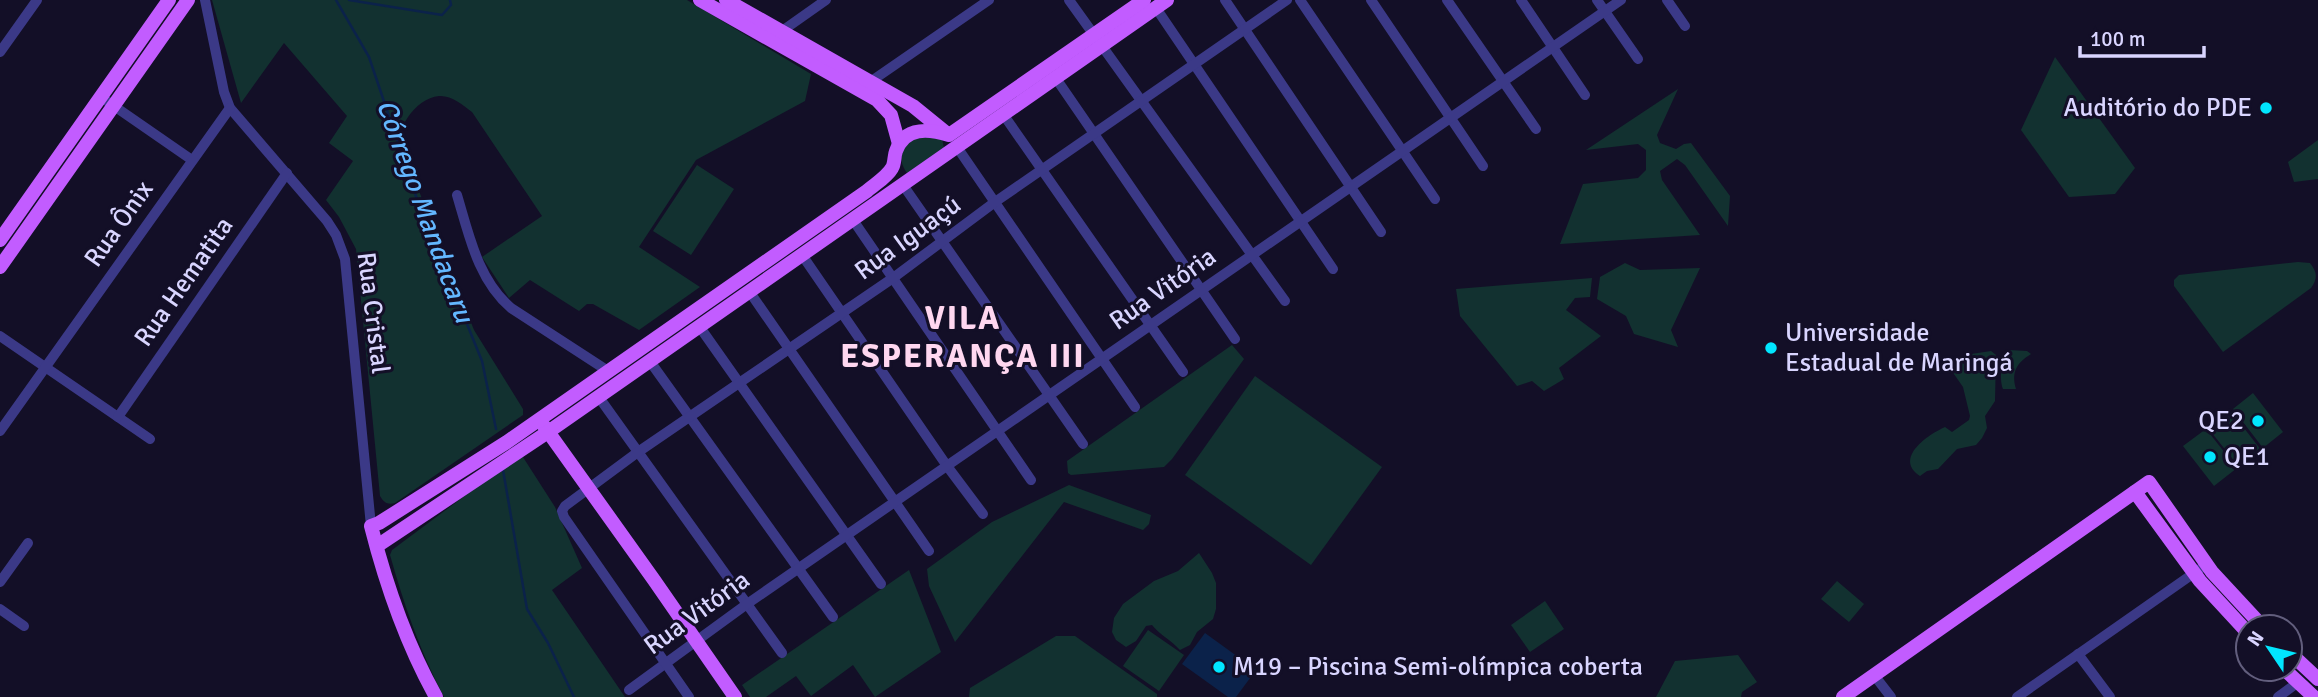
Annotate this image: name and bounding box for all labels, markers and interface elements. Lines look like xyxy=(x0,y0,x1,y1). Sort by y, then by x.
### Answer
scale bar xyxy=(2080,14,2204,58)
text: 100 m xyxy=(2090,26,2145,52)
place label: Auditório do PDE xyxy=(2064,92,2252,124)
water label: Córrego Mandacaru xyxy=(369,95,482,329)
marker: Auditório do PDE xyxy=(2258,100,2274,116)
street label: Rua Ônix xyxy=(78,175,160,273)
street label: Rua Iguaçú xyxy=(849,189,967,287)
street label: Rua Hematita xyxy=(128,211,240,353)
street label: Rua Vitória xyxy=(1104,241,1222,337)
street label: Rua Cristal xyxy=(350,250,396,376)
district label: VILA ESPERANÇA III xyxy=(840,298,1086,377)
place label: Universidade Estadual de Maringá xyxy=(1785,317,2013,379)
marker: Universidade Estadual de Maringá xyxy=(1763,340,1779,356)
place label: QE2 xyxy=(2198,405,2244,437)
marker: QE2 xyxy=(2250,413,2266,429)
place label: QE1 xyxy=(2224,441,2270,473)
marker: QE1 xyxy=(2202,449,2218,465)
street label: Rua Vitória xyxy=(638,564,756,662)
north arrow xyxy=(2234,613,2304,683)
text: N xyxy=(2242,627,2270,651)
place label: M19 – Piscina Semi-olímpica coberta xyxy=(1233,651,1643,683)
marker: M19 – Piscina Semi-olímpica coberta xyxy=(1211,659,1227,675)

